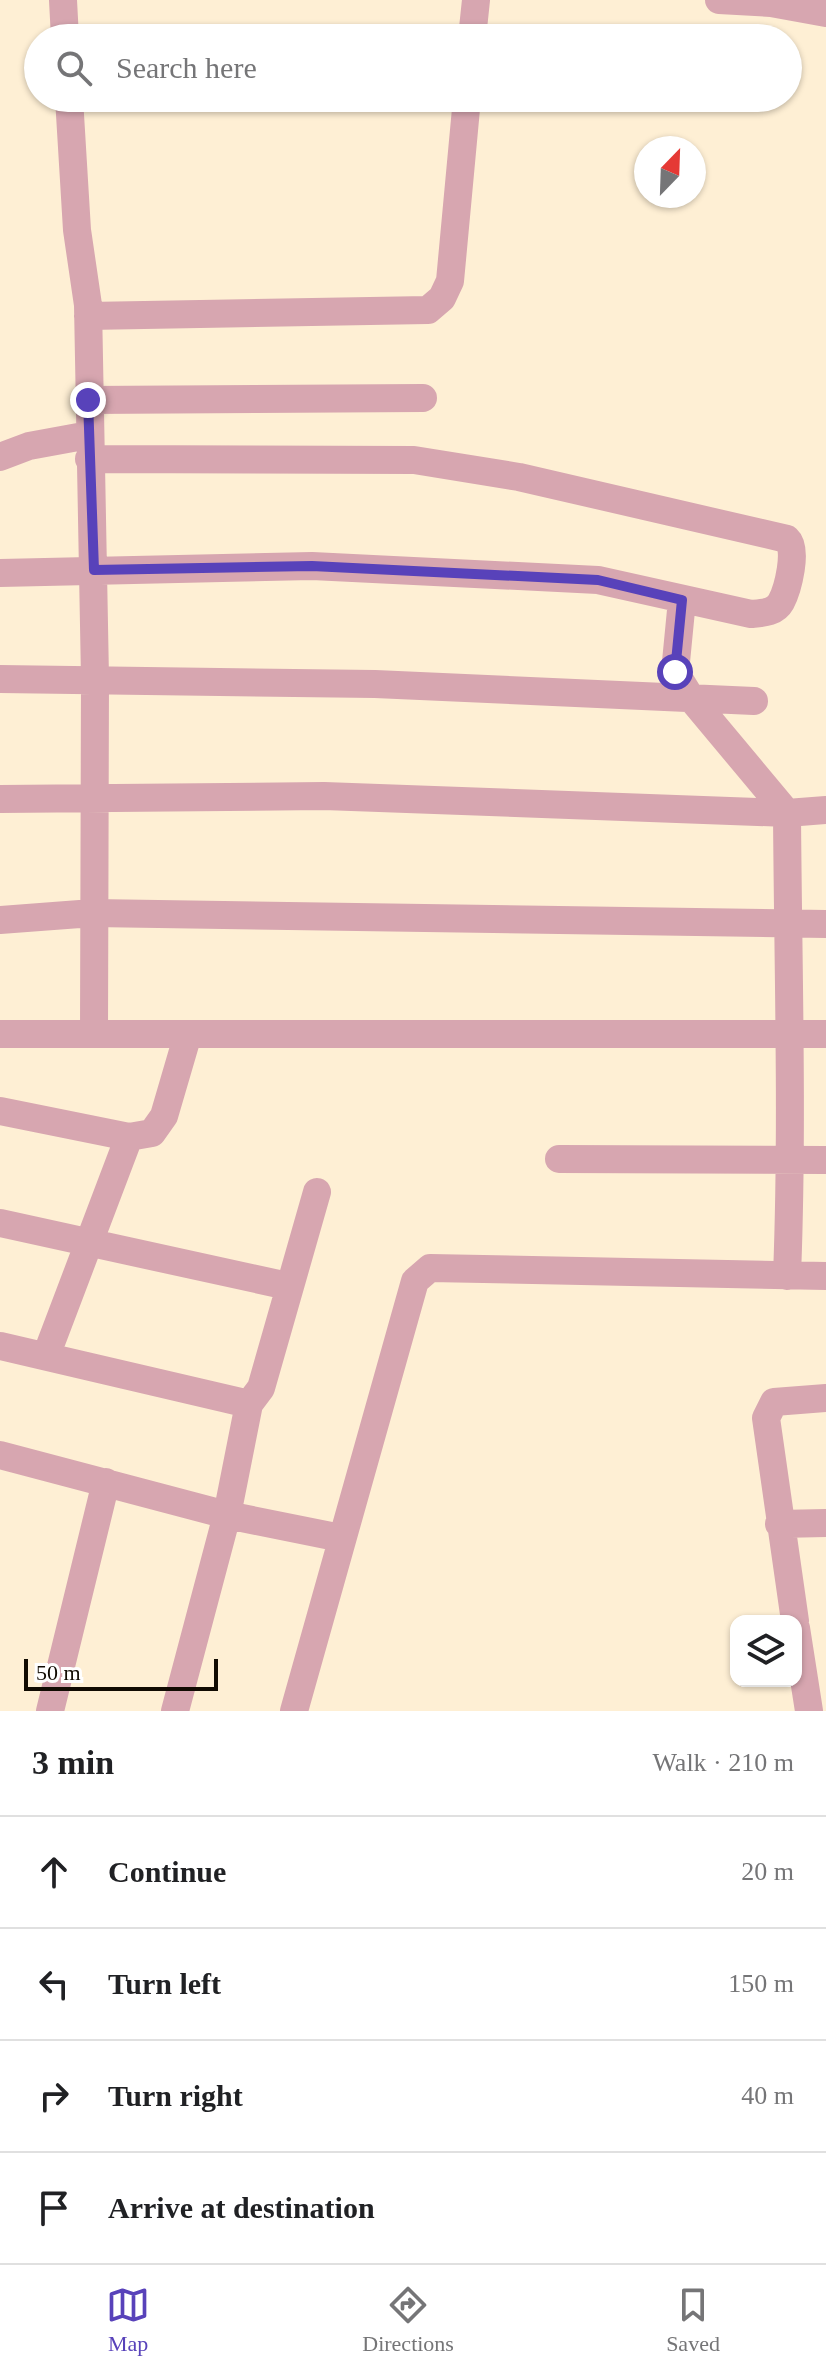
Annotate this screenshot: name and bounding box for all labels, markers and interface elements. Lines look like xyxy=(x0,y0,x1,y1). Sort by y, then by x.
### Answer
search box xyxy=(24,24,802,112)
icon: search xyxy=(52,46,96,90)
text: Search here xyxy=(116,51,257,84)
north arrow xyxy=(634,136,706,208)
route end xyxy=(70,382,106,418)
route start xyxy=(657,654,693,690)
map controls xyxy=(730,1615,802,1687)
button: layers xyxy=(730,1615,802,1687)
scale bar xyxy=(24,1655,218,1691)
text: 50 m xyxy=(36,1660,81,1685)
text: 3 min xyxy=(32,1744,114,1781)
text: Walk · 210 m xyxy=(652,1748,794,1777)
icon: ahead xyxy=(32,1850,76,1894)
text: Continue xyxy=(108,1855,226,1888)
text: 20 m xyxy=(741,1857,794,1886)
icon: left xyxy=(32,1962,76,2006)
text: Turn left xyxy=(108,1967,221,2000)
text: 150 m xyxy=(728,1969,794,1998)
icon: right xyxy=(32,2074,76,2118)
text: Turn right xyxy=(108,2079,243,2112)
text: 40 m xyxy=(741,2081,794,2110)
icon: arrive xyxy=(32,2186,76,2230)
text: Arrive at destination xyxy=(108,2191,375,2224)
tab: Map xyxy=(106,2283,150,2357)
tab: Directions xyxy=(362,2283,454,2357)
tab: Saved xyxy=(666,2283,720,2357)

